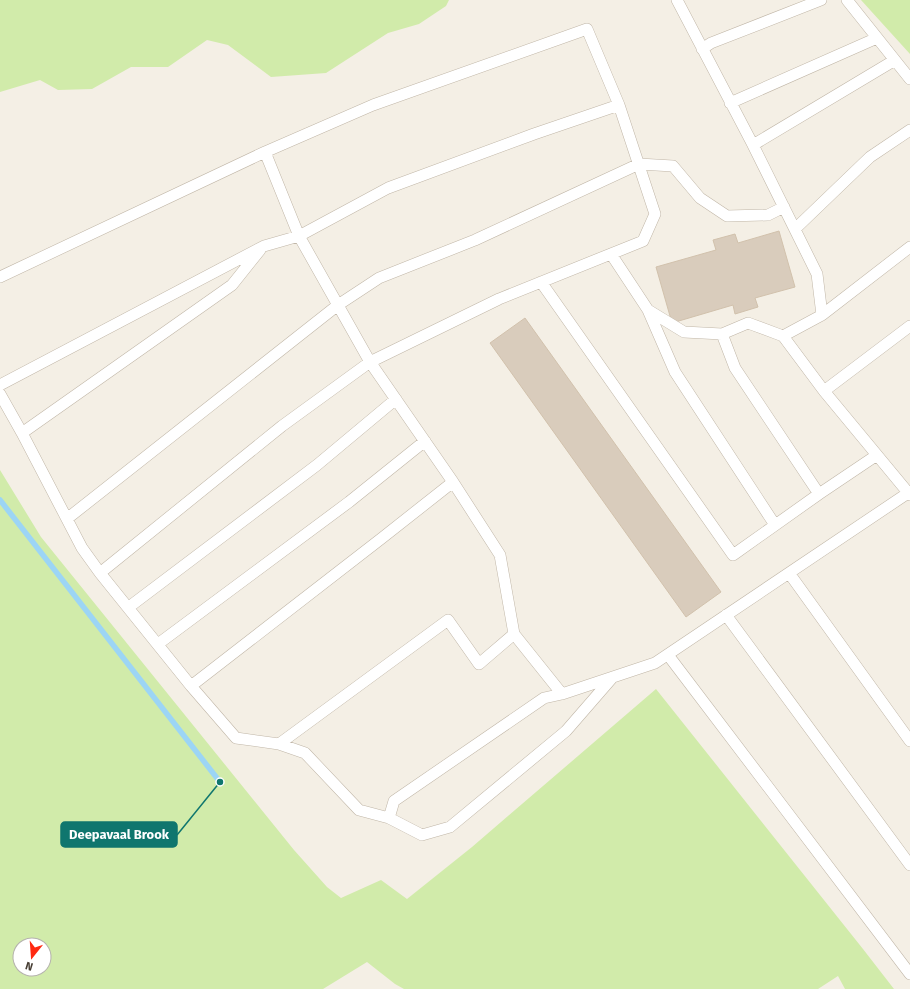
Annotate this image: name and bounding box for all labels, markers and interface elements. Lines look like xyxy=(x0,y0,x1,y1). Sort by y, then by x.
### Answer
callout: Deepavaal Brook xyxy=(61,822,177,847)
text: Deepavaal Brook xyxy=(69,827,170,842)
north arrow xyxy=(12,937,52,977)
text: N xyxy=(24,959,35,973)

